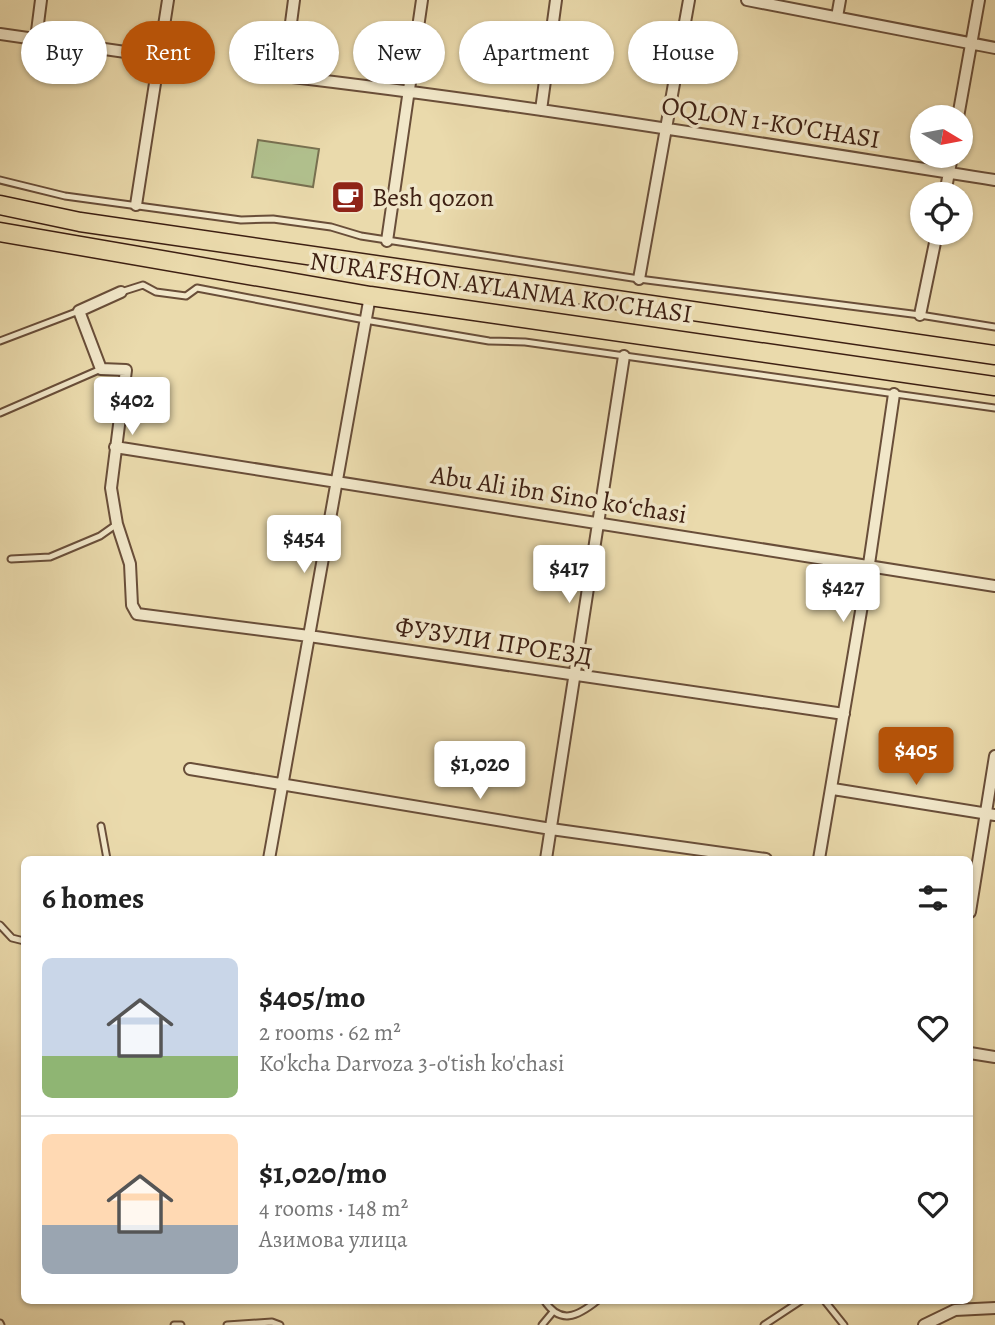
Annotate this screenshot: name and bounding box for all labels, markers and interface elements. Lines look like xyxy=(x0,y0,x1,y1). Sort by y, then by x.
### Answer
chip: Buy xyxy=(21,21,107,84)
chip: Rent xyxy=(121,21,215,84)
chip: Filters xyxy=(229,21,339,84)
chip: New xyxy=(353,21,445,84)
chip: Apartment xyxy=(459,21,614,84)
chip: House xyxy=(628,21,738,84)
street label: OQLON 1-KO'CHASI xyxy=(659,88,883,157)
north arrow xyxy=(910,105,973,168)
map controls xyxy=(910,105,973,245)
cafe icon: Besh qozon xyxy=(329,178,367,216)
place label: Besh qozon xyxy=(372,180,494,215)
button: locate xyxy=(910,182,973,245)
street label: NURAFSHON AYLANMA KO'CHASI xyxy=(307,243,694,332)
pin: $402 xyxy=(91,378,173,437)
text: $402 xyxy=(110,384,154,415)
street label: Abu Ali ibn Sino koʻchasi xyxy=(428,457,689,532)
pin: $454 xyxy=(263,516,345,575)
text: $454 xyxy=(283,522,325,553)
pin: $417 xyxy=(528,546,610,605)
text: $417 xyxy=(549,552,589,583)
pin: $427 xyxy=(802,564,884,624)
text: $427 xyxy=(822,571,864,602)
street label: ФУЗУЛИ ПРОЕЗД xyxy=(393,609,595,674)
pin: $405 xyxy=(875,728,957,787)
text: $405 xyxy=(895,734,937,765)
pin: $1,020 xyxy=(423,742,537,801)
text: $1,020 xyxy=(450,748,510,779)
text: 6 homes xyxy=(42,878,144,918)
icon: filters xyxy=(914,879,952,917)
text: $405/mo xyxy=(259,977,365,1017)
icon: home xyxy=(98,986,182,1070)
icon: heart xyxy=(914,1009,952,1047)
text: 2 rooms · 62 m² xyxy=(259,1017,401,1048)
text: Ko'kcha Darvoza 3-o'tish ko'chasi xyxy=(259,1048,565,1079)
text: $1,020/mo xyxy=(259,1153,387,1193)
icon: home xyxy=(98,1162,182,1246)
icon: heart xyxy=(914,1185,952,1223)
text: 4 rooms · 148 m² xyxy=(259,1193,408,1224)
text: Азимова улица xyxy=(259,1224,408,1255)

